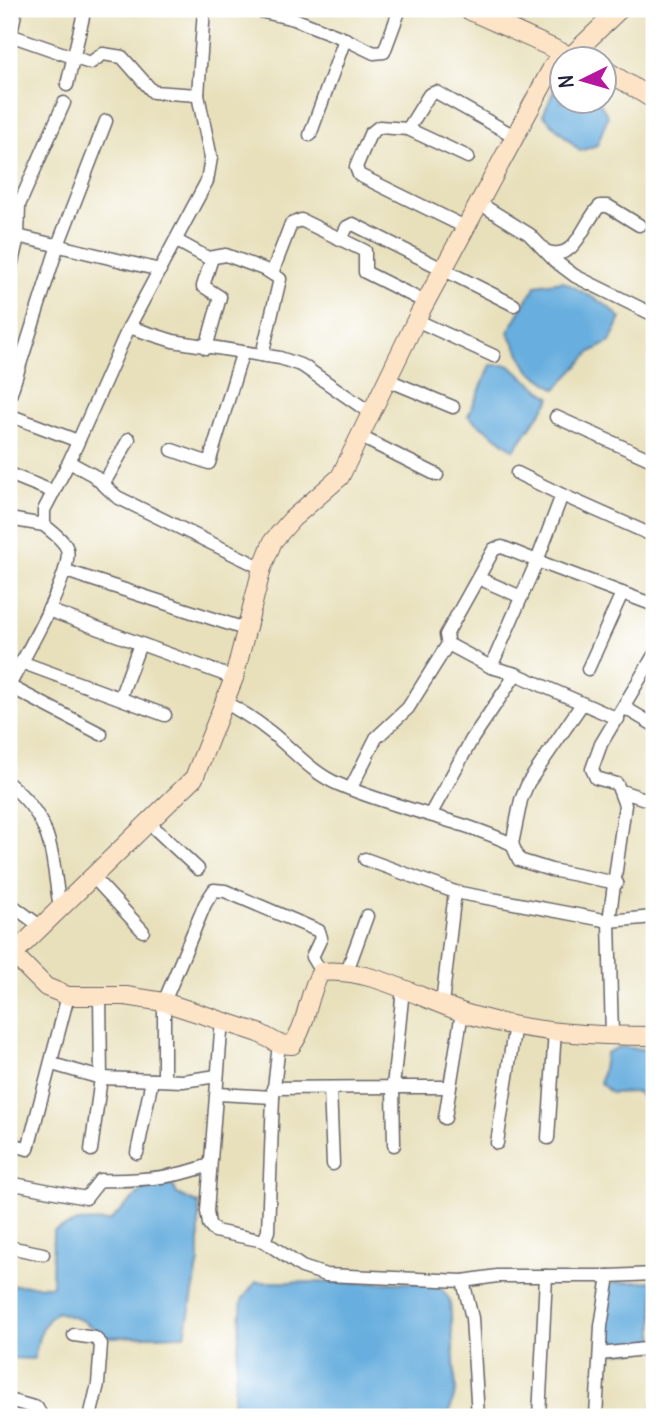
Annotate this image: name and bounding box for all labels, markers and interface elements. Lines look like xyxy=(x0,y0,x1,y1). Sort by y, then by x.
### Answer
north arrow xyxy=(548,46,618,116)
text: N xyxy=(554,74,579,89)

